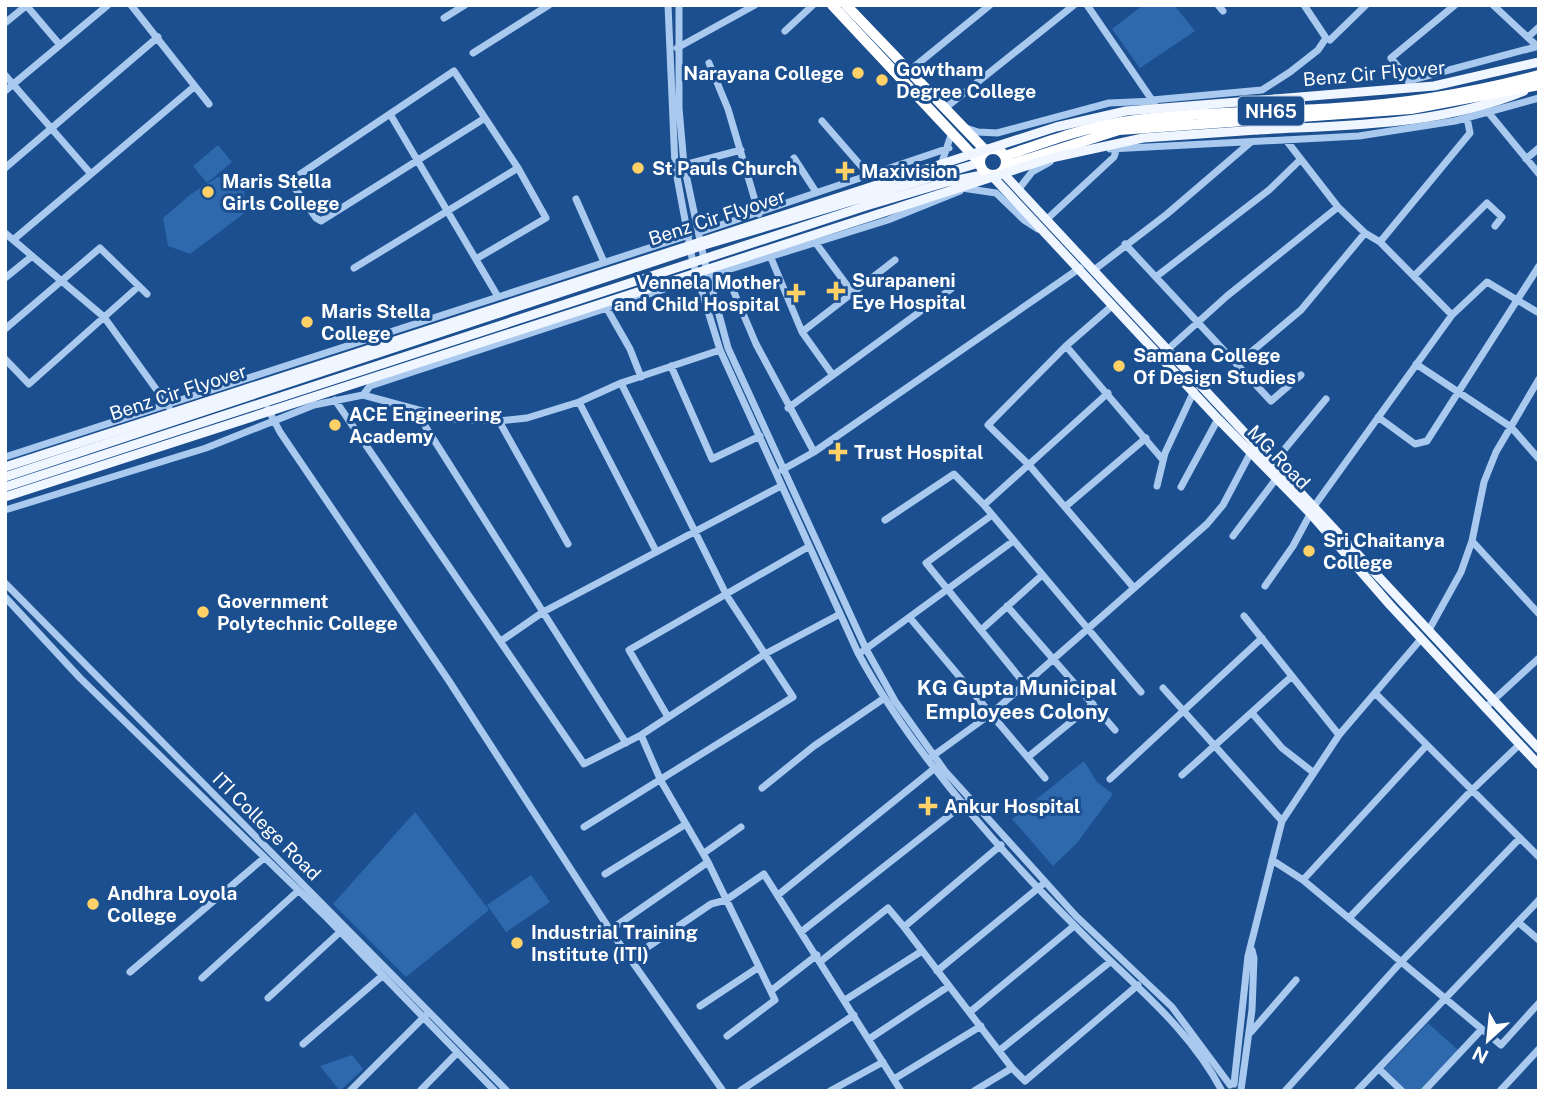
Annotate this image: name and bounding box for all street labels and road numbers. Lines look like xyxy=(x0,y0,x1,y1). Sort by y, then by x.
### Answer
street label: Benz Cir Flyover xyxy=(1302,56,1446,90)
road number: NH65 xyxy=(1238,96,1304,126)
street label: Benz Cir Flyover xyxy=(646,184,788,250)
street label: Benz Cir Flyover xyxy=(107,359,249,425)
street label: MG Road xyxy=(1243,420,1315,494)
street label: ITI College Road xyxy=(208,767,326,885)

